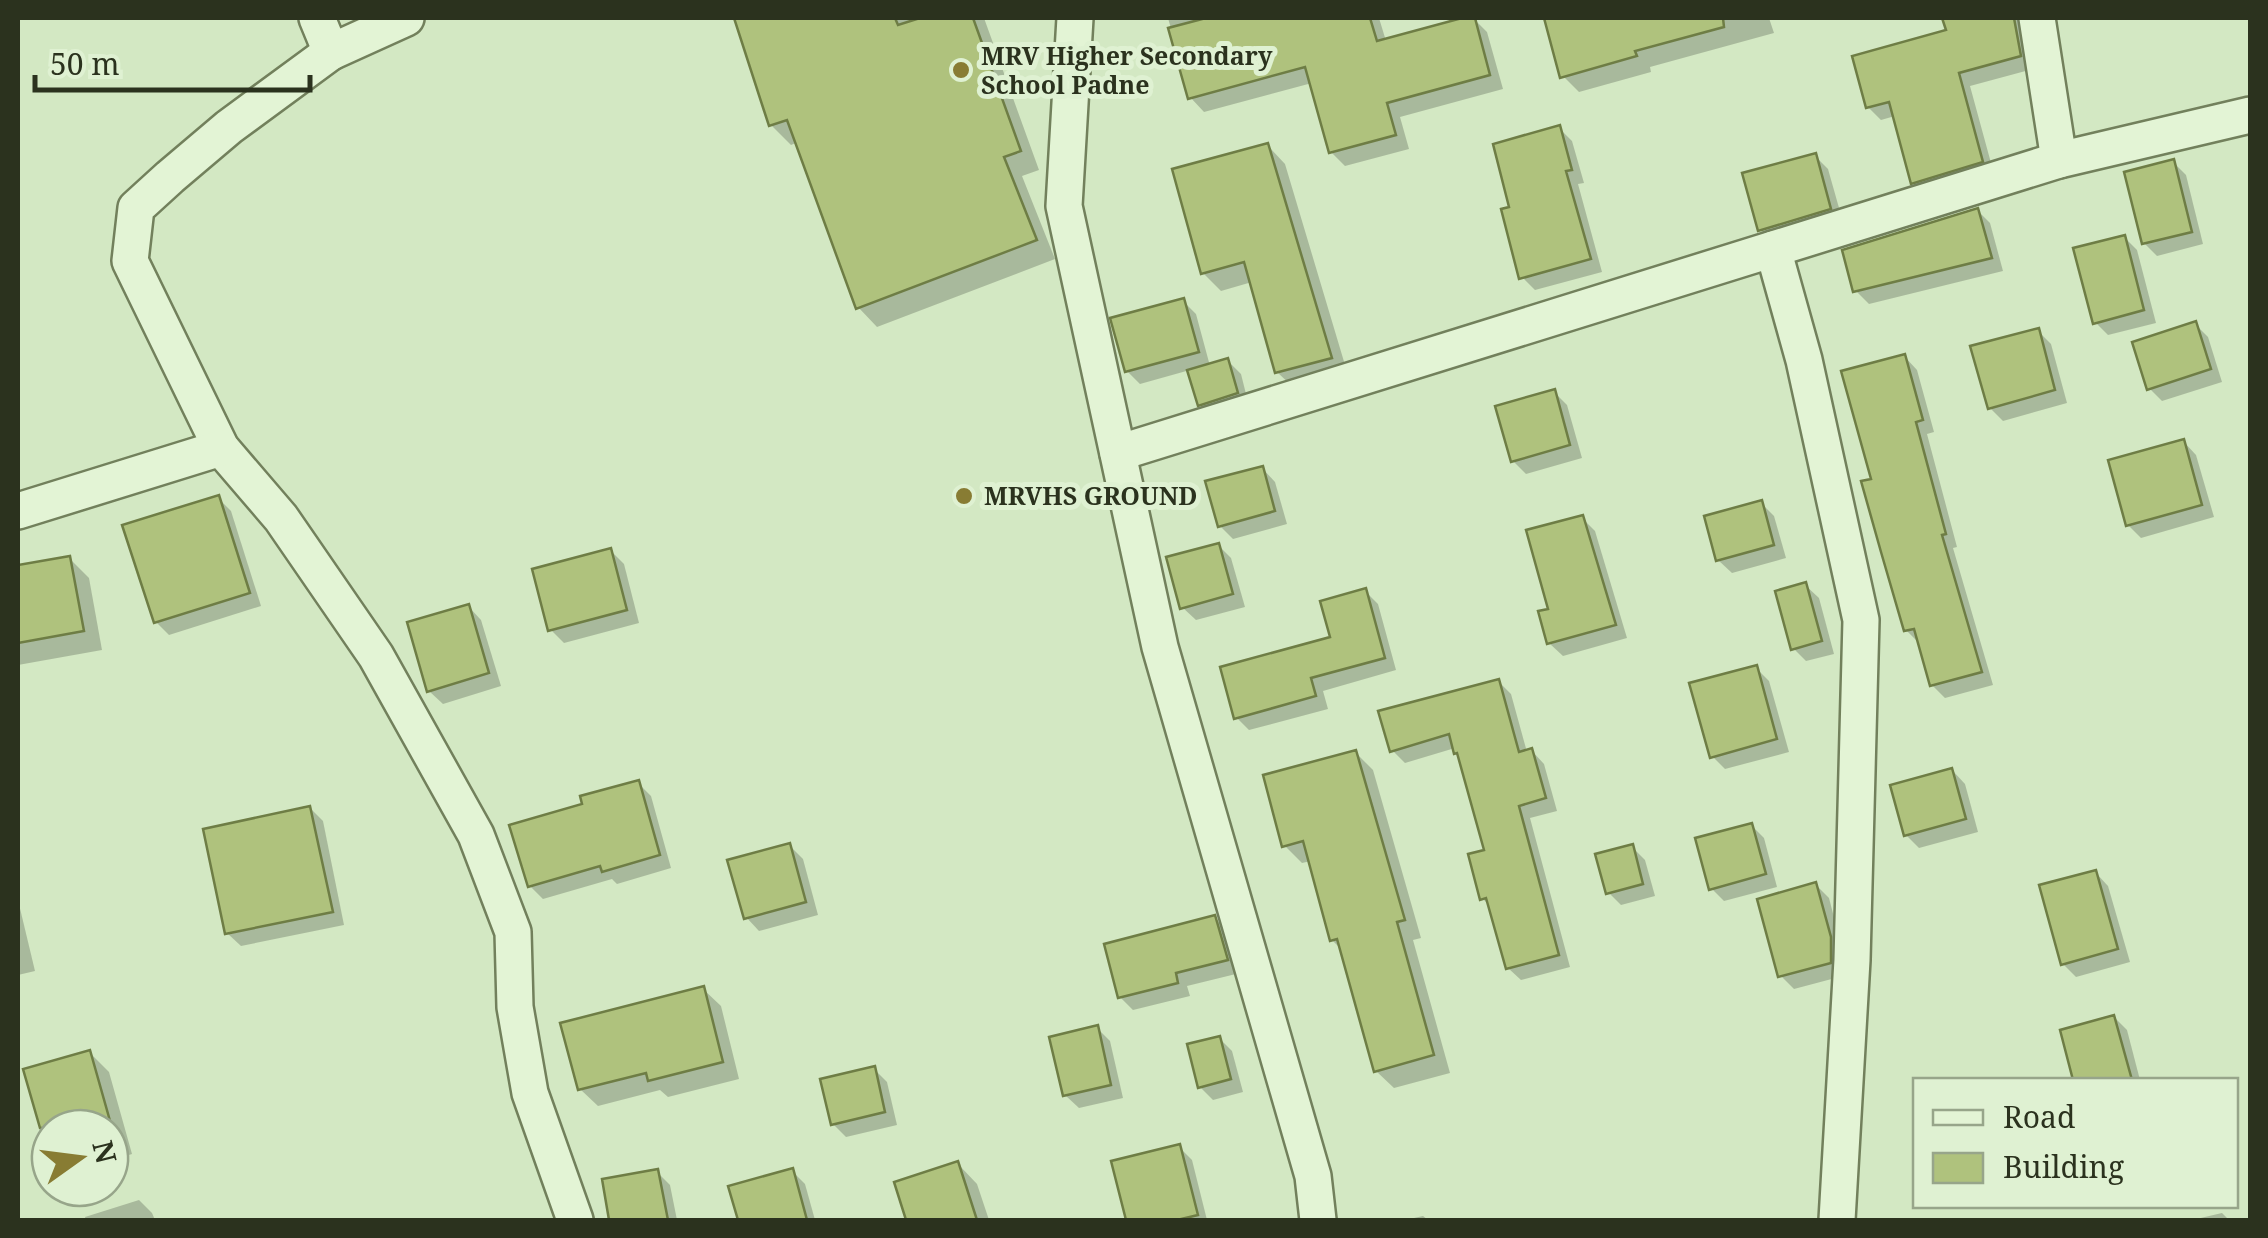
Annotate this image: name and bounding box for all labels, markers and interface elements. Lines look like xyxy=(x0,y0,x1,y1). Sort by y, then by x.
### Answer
scale bar xyxy=(35,30,310,92)
place label: MRV Higher Secondary School Padne xyxy=(981,38,1273,101)
text: 50 m xyxy=(50,43,120,84)
marker: MRV Higher Secondary School Padne xyxy=(950,59,972,81)
place label: MRVHS GROUND xyxy=(984,478,1198,512)
marker: MRVHS GROUND xyxy=(953,485,975,507)
legend xyxy=(1913,1078,2238,1208)
text: Road xyxy=(2003,1096,2075,1137)
north arrow xyxy=(30,1108,130,1208)
text: N xyxy=(84,1136,126,1167)
text: Building xyxy=(2003,1146,2124,1187)

